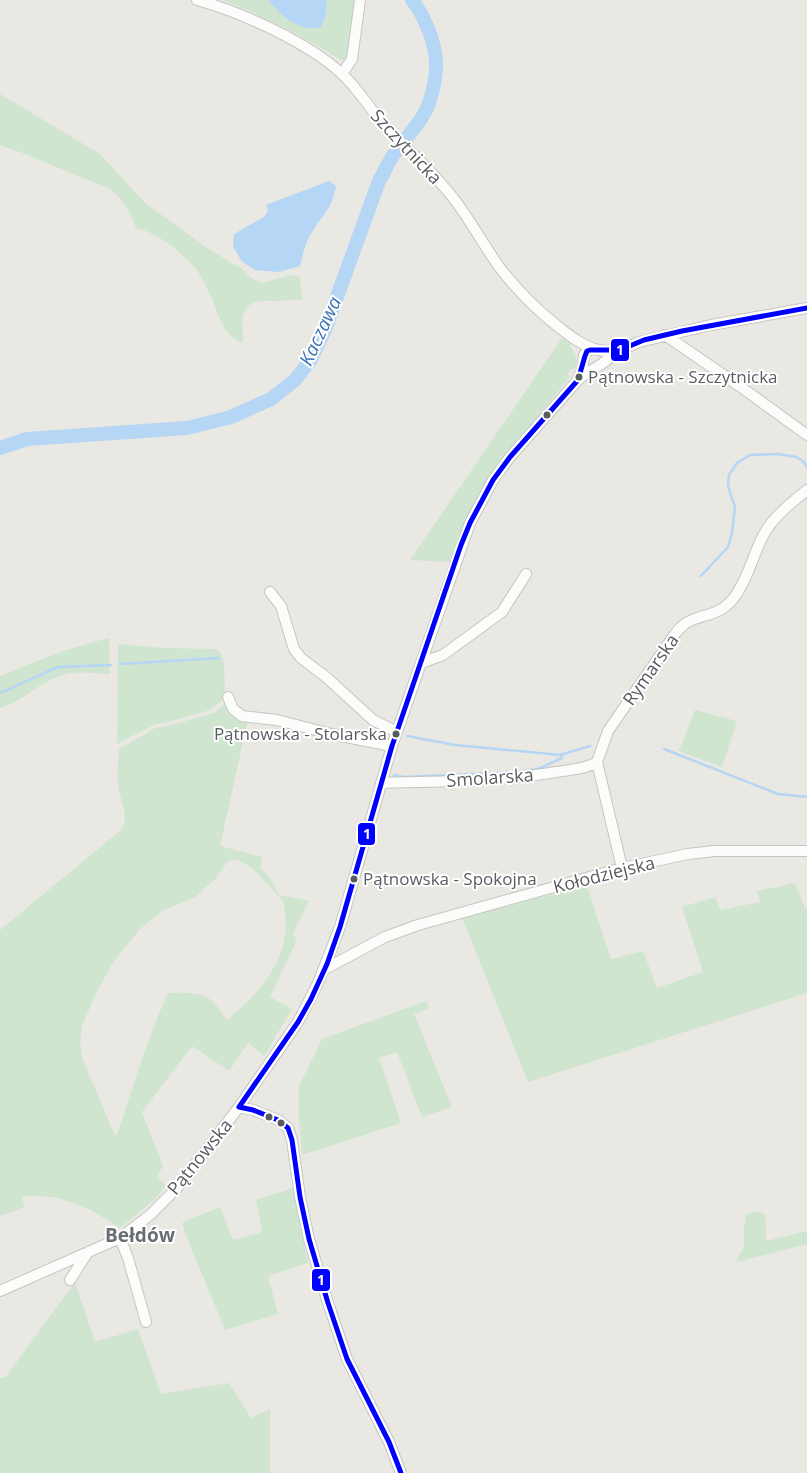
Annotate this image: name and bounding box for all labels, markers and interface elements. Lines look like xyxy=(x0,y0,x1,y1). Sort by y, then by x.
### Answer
street label: Szczytnicka xyxy=(366,104,448,189)
water label: Kaczawa xyxy=(293,292,347,370)
line badge: 1 xyxy=(610,338,630,362)
text: 1 xyxy=(616,340,624,359)
place label: Pątnowska - Szczytnicka xyxy=(588,365,778,388)
marker: Pątnowska - Szczytnicka xyxy=(574,372,584,382)
unlabelled marker xyxy=(542,410,552,420)
street label: Rymarska xyxy=(617,629,684,710)
place label: Pątnowska - Stolarska xyxy=(214,722,387,745)
marker: Pątnowska - Stolarska xyxy=(391,729,401,739)
street label: Smolarska xyxy=(446,762,534,792)
line badge: 1 xyxy=(357,822,376,846)
text: 1 xyxy=(363,824,371,843)
street label: Kołodziejska xyxy=(550,850,657,898)
place label: Pątnowska - Spokojna xyxy=(363,867,537,890)
marker: Pątnowska - Spokojna xyxy=(349,874,359,884)
unlabelled marker xyxy=(264,1112,274,1122)
street label: Pątnowska xyxy=(161,1113,237,1199)
unlabelled marker xyxy=(276,1118,286,1128)
district label: Bełdów xyxy=(105,1222,176,1248)
line badge: 1 xyxy=(311,1268,331,1292)
text: 1 xyxy=(317,1270,325,1289)

